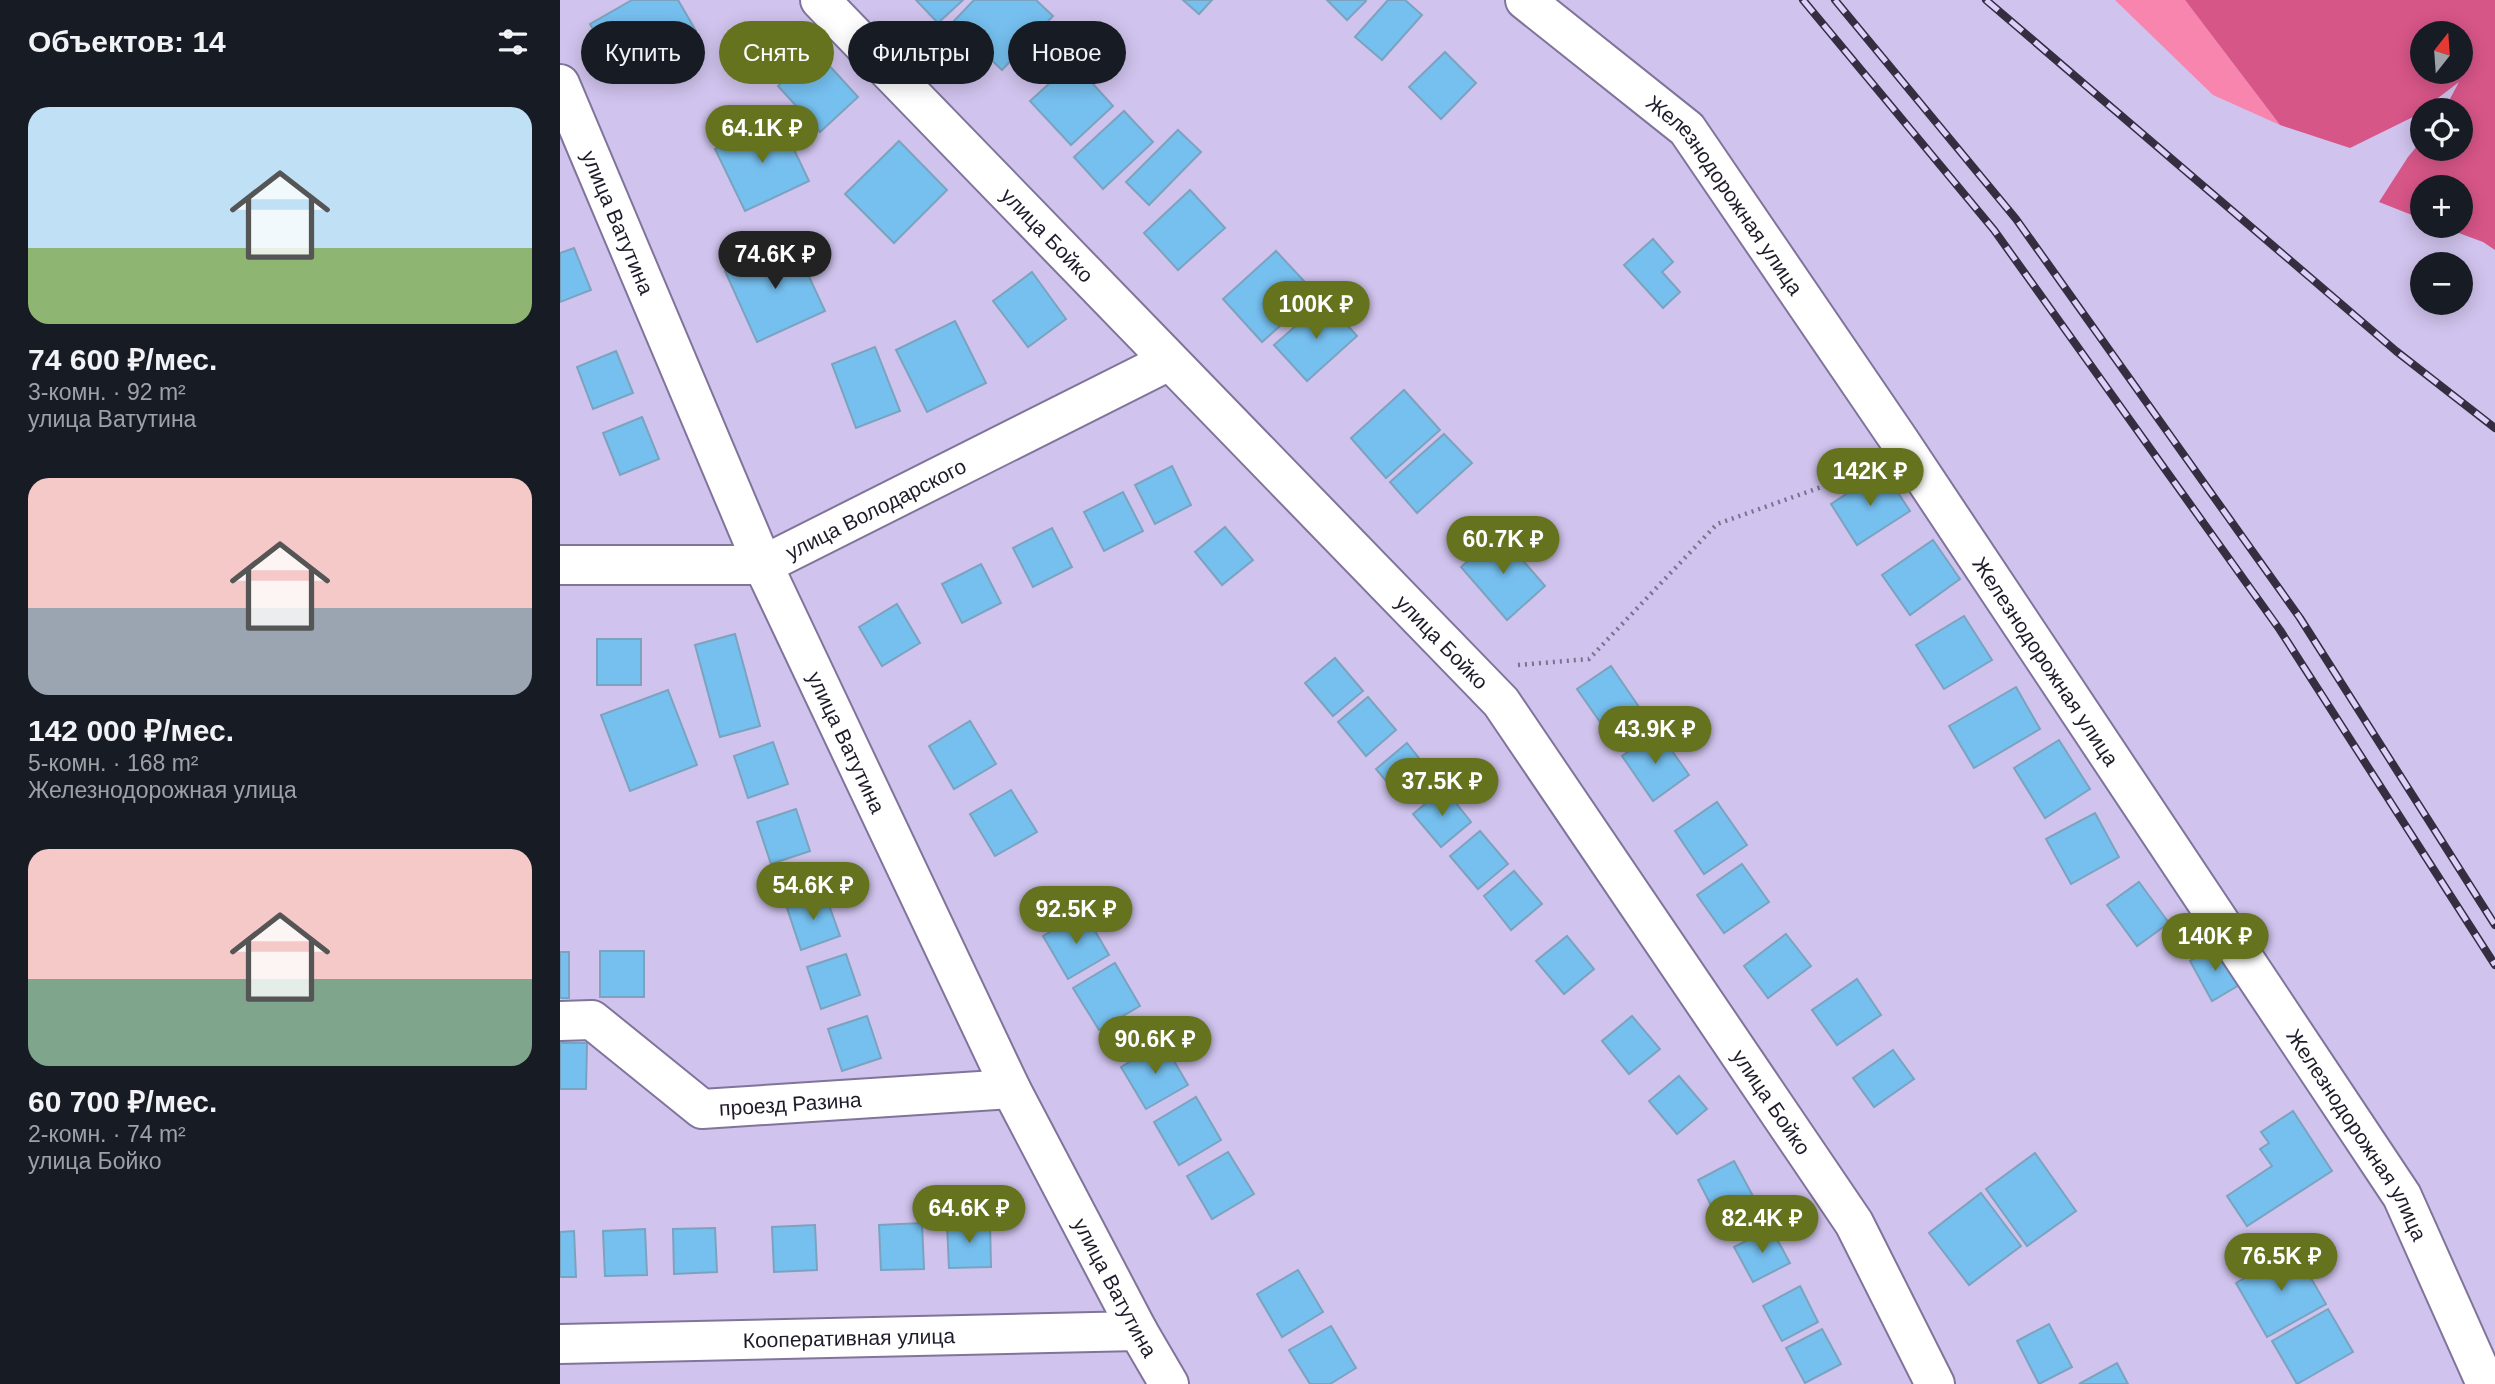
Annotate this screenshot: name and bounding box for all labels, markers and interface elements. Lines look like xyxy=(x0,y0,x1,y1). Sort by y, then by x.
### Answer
chip: Купить xyxy=(581,21,705,84)
chip: Снять xyxy=(719,21,834,84)
chip: Фильтры xyxy=(848,21,994,84)
chip: Новое xyxy=(1008,21,1126,84)
north arrow xyxy=(2410,21,2473,84)
map controls xyxy=(2410,21,2473,315)
icon: filters xyxy=(494,23,532,61)
text: Объектов: 14 xyxy=(28,25,226,58)
street label: Железнодорожная улица xyxy=(1642,90,1808,299)
button: locate xyxy=(2410,98,2473,161)
pin: 64.1K ₽ xyxy=(697,106,827,165)
text: 64.1K ₽ xyxy=(721,115,803,141)
street label: улица Ватутина xyxy=(578,147,659,298)
icon: home xyxy=(217,152,343,278)
button: + xyxy=(2410,175,2473,238)
street label: улица Бойко xyxy=(997,183,1098,286)
pin: 74.6K ₽ xyxy=(710,232,840,291)
text: 74.6K ₽ xyxy=(734,241,816,267)
button: − xyxy=(2410,252,2473,315)
pin: 100K ₽ xyxy=(1259,282,1373,341)
text: 100K ₽ xyxy=(1279,291,1353,317)
text: 74 600 ₽/мес. xyxy=(28,343,217,376)
text: 3-комн. · 92 m² xyxy=(28,379,186,405)
text: улица Ватутина xyxy=(28,406,196,432)
pin: 142K ₽ xyxy=(1813,448,1927,508)
street label: улица Володарского xyxy=(782,454,970,563)
text: 142K ₽ xyxy=(1833,458,1907,484)
pin: 60.7K ₽ xyxy=(1438,516,1568,576)
icon: home xyxy=(217,523,343,649)
text: 60.7K ₽ xyxy=(1462,526,1544,552)
street label: Железнодорожная улица xyxy=(1969,552,2124,770)
street label: улица Бойко xyxy=(1392,590,1493,693)
street label: улица Ватутина xyxy=(804,668,890,817)
pin: 43.9K ₽ xyxy=(1590,706,1720,766)
text: 142 000 ₽/мес. xyxy=(28,714,234,747)
text: 43.9K ₽ xyxy=(1614,716,1696,742)
text: 5-комн. · 168 m² xyxy=(28,750,199,776)
pin: 37.5K ₽ xyxy=(1377,758,1507,818)
text: 37.5K ₽ xyxy=(1401,768,1483,794)
text: Железнодорожная улица xyxy=(28,777,297,803)
pin: 54.6K ₽ xyxy=(748,862,878,922)
text: 54.6K ₽ xyxy=(772,872,854,898)
pin: 92.5K ₽ xyxy=(1011,886,1141,946)
icon: home xyxy=(217,894,343,1020)
text: 92.5K ₽ xyxy=(1035,896,1117,922)
pin: 140K ₽ xyxy=(2158,914,2272,973)
text: 140K ₽ xyxy=(2178,923,2252,949)
pin: 90.6K ₽ xyxy=(1090,1016,1220,1076)
street label: Железнодорожная улица xyxy=(2283,1025,2432,1244)
text: 90.6K ₽ xyxy=(1114,1026,1196,1052)
street label: улица Бойко xyxy=(1728,1045,1816,1159)
text: 60 700 ₽/мес. xyxy=(28,1085,217,1118)
street label: проезд Разина xyxy=(718,1087,863,1119)
text: 2-комн. · 74 m² xyxy=(28,1121,186,1147)
text: улица Бойко xyxy=(28,1148,161,1174)
pin: 64.6K ₽ xyxy=(904,1186,1034,1245)
text: 64.6K ₽ xyxy=(928,1195,1010,1221)
pin: 82.4K ₽ xyxy=(1697,1196,1827,1255)
text: 82.4K ₽ xyxy=(1721,1205,1803,1231)
street label: улица Ватутина xyxy=(1069,1214,1162,1361)
pin: 76.5K ₽ xyxy=(2216,1234,2346,1293)
text: 76.5K ₽ xyxy=(2240,1243,2322,1269)
street label: Кооперативная улица xyxy=(743,1324,956,1351)

